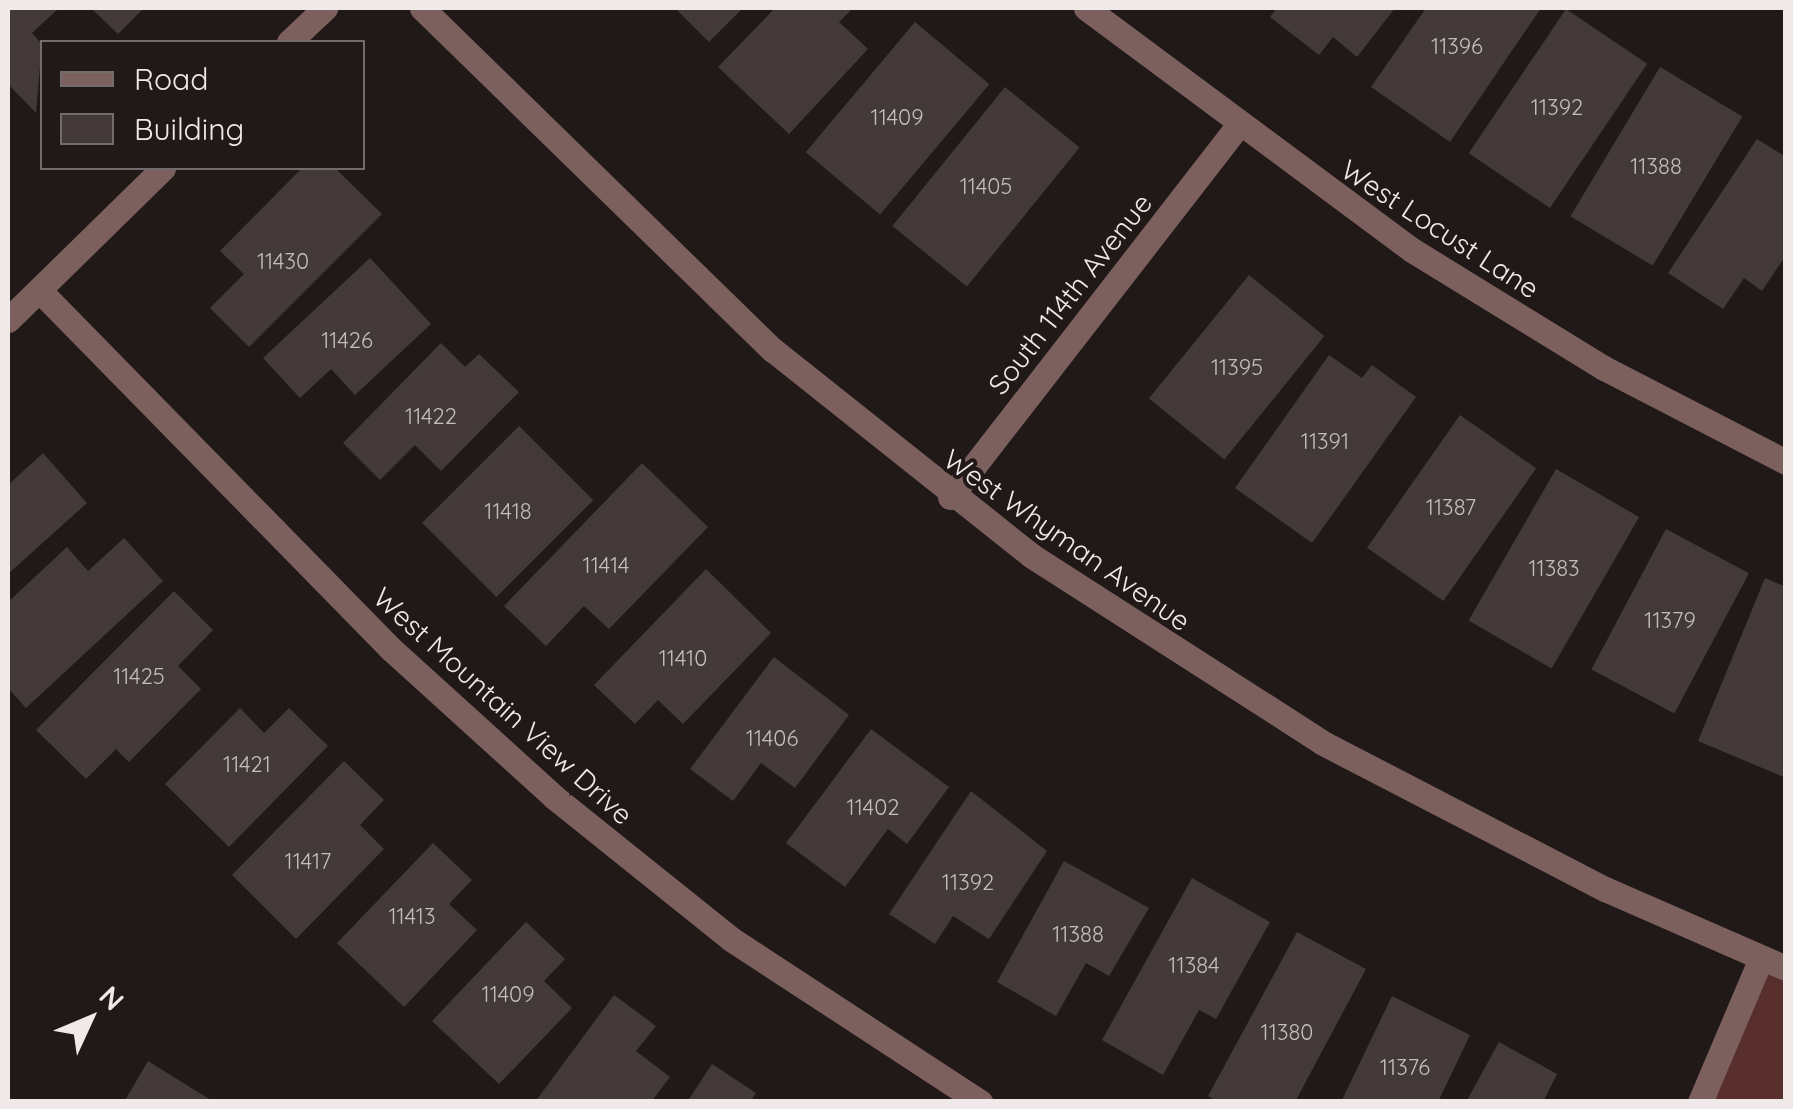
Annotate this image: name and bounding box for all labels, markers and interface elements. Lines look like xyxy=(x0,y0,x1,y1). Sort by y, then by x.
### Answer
house number: 11396 xyxy=(1431,34,1483,60)
legend xyxy=(40,40,365,170)
text: Road xyxy=(134,60,208,98)
house number: 11392 xyxy=(1531,95,1583,121)
house number: 11409 xyxy=(871,105,923,131)
text: Building xyxy=(134,110,244,148)
street label: West Locust Lane xyxy=(1335,153,1545,305)
house number: 11388 xyxy=(1630,154,1682,180)
house number: 11405 xyxy=(960,174,1012,200)
street label: South 114th Avenue xyxy=(981,187,1159,401)
house number: 11430 xyxy=(257,249,309,275)
house number: 11426 xyxy=(321,328,373,354)
house number: 11395 xyxy=(1211,355,1263,381)
house number: 11422 xyxy=(405,404,457,430)
house number: 11391 xyxy=(1301,429,1349,455)
street label: West Whyman Avenue xyxy=(937,442,1197,638)
house number: 11387 xyxy=(1426,495,1476,521)
house number: 11418 xyxy=(484,499,532,525)
house number: 11414 xyxy=(583,553,629,579)
house number: 11383 xyxy=(1528,556,1580,582)
street label: West Mountain View Drive xyxy=(366,581,640,831)
house number: 11379 xyxy=(1644,608,1696,634)
house number: 11410 xyxy=(659,646,707,672)
house number: 11425 xyxy=(113,664,165,690)
house number: 11406 xyxy=(746,726,798,752)
house number: 11421 xyxy=(223,752,271,778)
house number: 11402 xyxy=(847,795,899,821)
house number: 11417 xyxy=(285,849,331,875)
house number: 11392 xyxy=(942,870,994,896)
house number: 11413 xyxy=(388,904,436,930)
house number: 11388 xyxy=(1052,922,1104,948)
house number: 11384 xyxy=(1168,953,1220,979)
north arrow xyxy=(40,969,140,1069)
text: N xyxy=(92,978,132,1017)
house number: 11409 xyxy=(482,982,534,1008)
house number: 11380 xyxy=(1261,1020,1313,1046)
house number: 11376 xyxy=(1380,1055,1430,1081)

